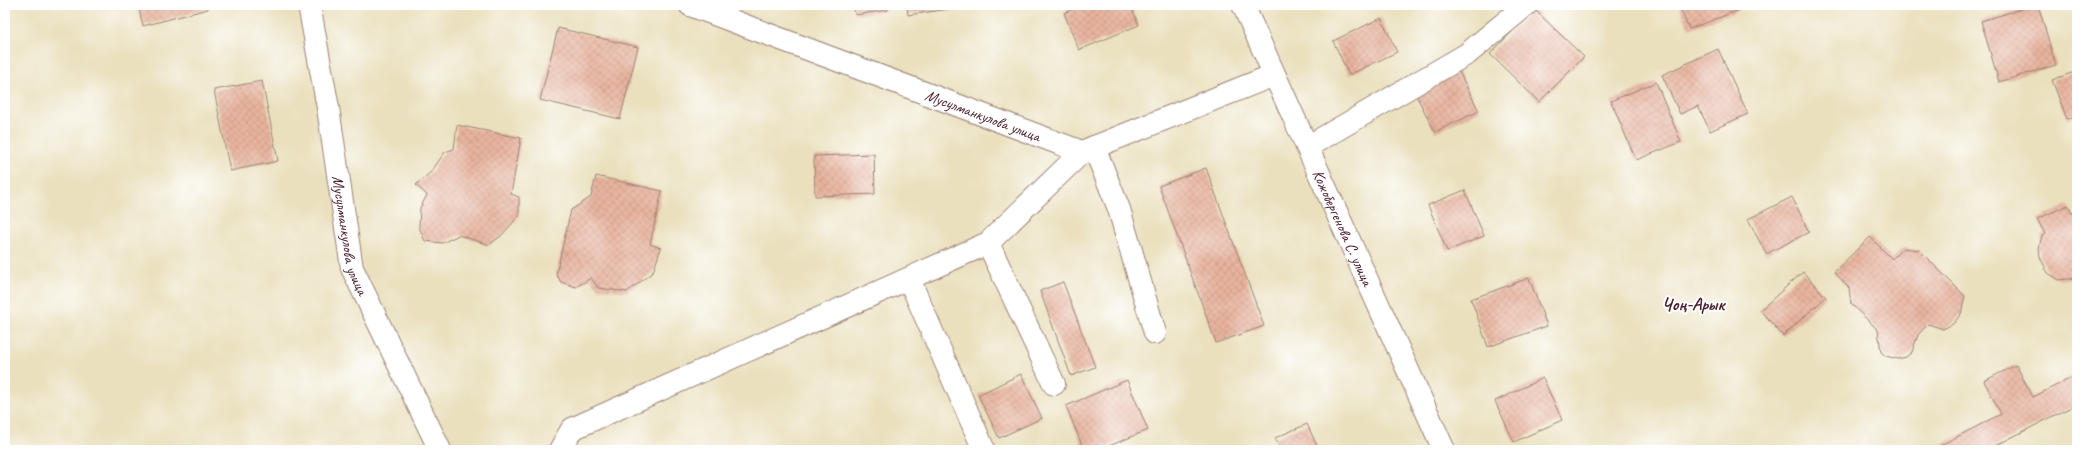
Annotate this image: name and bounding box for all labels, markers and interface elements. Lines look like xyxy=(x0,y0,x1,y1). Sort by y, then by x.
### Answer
street label: Мусулманкулова улица xyxy=(922,85,1045,147)
street label: Кожобергенова С. улица xyxy=(1308,167,1378,290)
street label: Мусулманкулова улица xyxy=(327,174,373,300)
district label: Чоң-Арык xyxy=(1662,293,1726,315)

